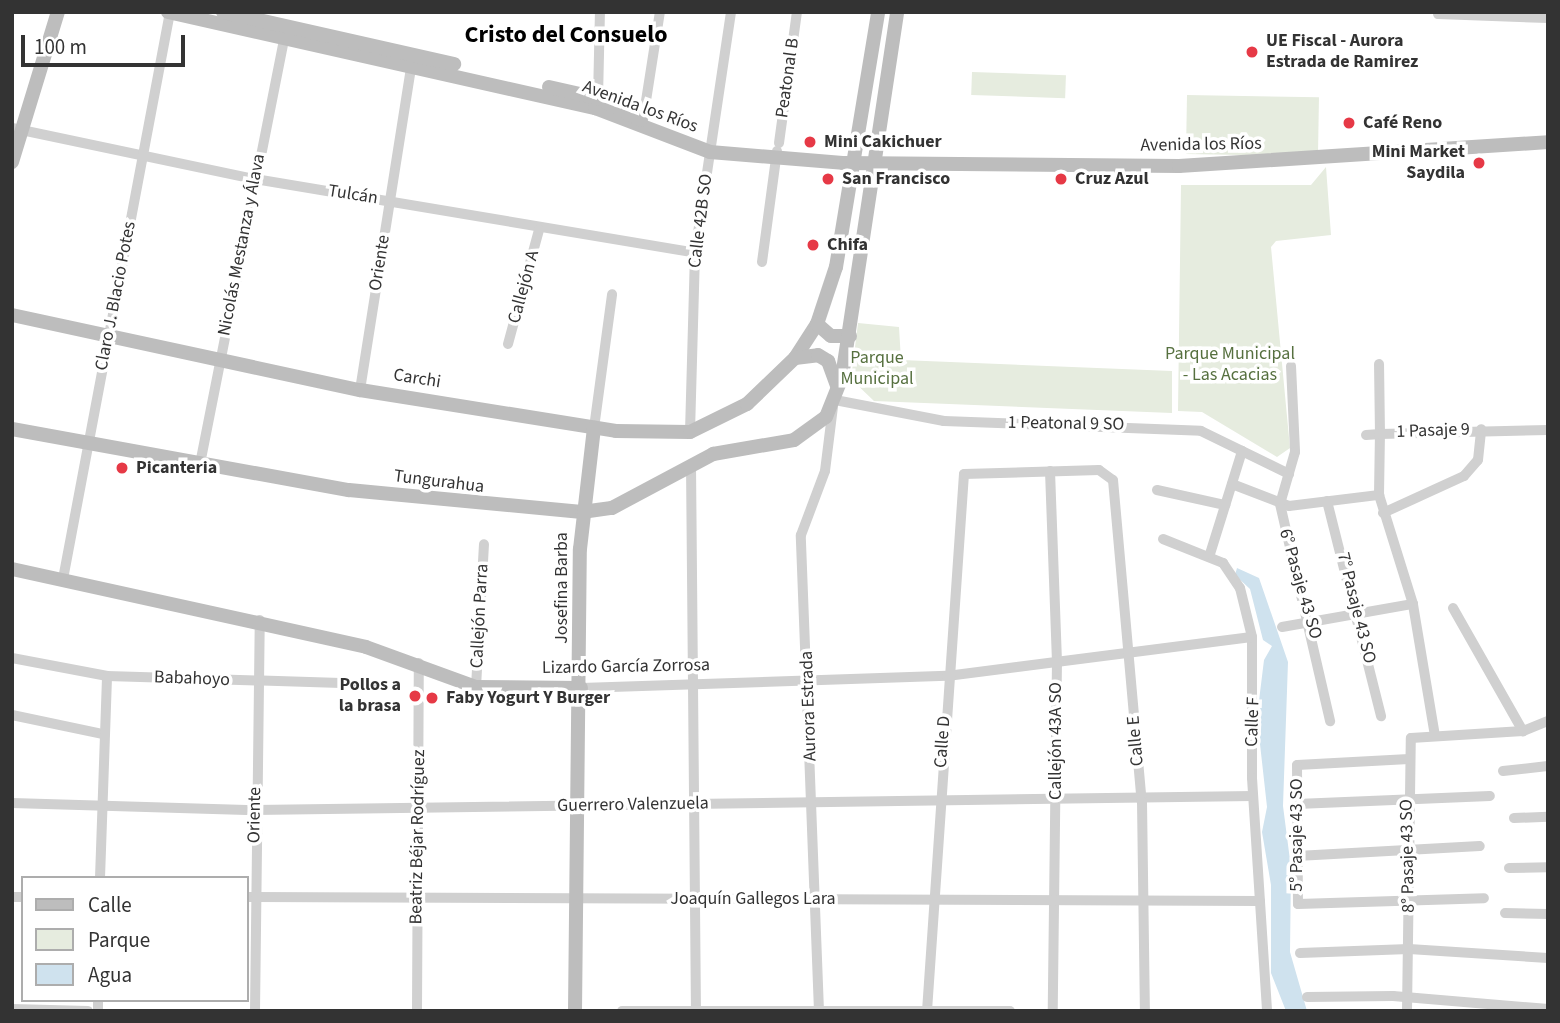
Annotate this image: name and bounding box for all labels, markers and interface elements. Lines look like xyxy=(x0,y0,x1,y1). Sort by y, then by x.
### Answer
scale bar xyxy=(24,21,189,65)
district label: Cristo del Consuelo xyxy=(465,21,667,49)
place label: UE Fiscal - Aurora Estrada de Ramirez xyxy=(1266,31,1418,74)
text: 100 m xyxy=(34,32,87,62)
street label: Peatonal B xyxy=(772,37,804,119)
marker: UE Fiscal - Aurora Estrada de Ramirez xyxy=(1244,44,1260,60)
street label: Avenida los Ríos xyxy=(579,76,701,138)
place label: Café Reno xyxy=(1363,112,1442,134)
marker: Café Reno xyxy=(1341,115,1357,131)
place label: Mini Cakichuer xyxy=(824,131,942,153)
street label: Avenida los Ríos xyxy=(1140,133,1262,157)
marker: Mini Cakichuer xyxy=(802,134,818,150)
place label: Mini Market Saydila xyxy=(1372,142,1465,184)
street label: Nicolás Mestanza y Álava xyxy=(214,152,270,338)
marker: Mini Market Saydila xyxy=(1471,155,1487,171)
place label: San Francisco xyxy=(842,168,950,190)
place label: Cruz Azul xyxy=(1075,168,1149,190)
marker: San Francisco xyxy=(820,171,836,187)
marker: Cruz Azul xyxy=(1053,171,1069,187)
street label: Calle 42B SO xyxy=(685,173,717,269)
street label: Tulcán xyxy=(327,180,379,210)
street label: Claro J. Blacio Potes xyxy=(91,220,141,372)
street label: Oriente xyxy=(365,234,395,292)
place label: Chifa xyxy=(827,234,868,256)
marker: Chifa xyxy=(805,237,821,253)
street label: Callejón A xyxy=(504,248,544,326)
park label: Parque Municipal - Las Acacias xyxy=(1165,344,1295,386)
park label: Parque Municipal xyxy=(840,348,914,390)
street label: Carchi xyxy=(392,365,442,393)
street label: 1 Peatonal 9 SO xyxy=(1008,412,1124,436)
street label: 1 Pasaje 9 xyxy=(1396,419,1470,443)
place label: Picanteria xyxy=(136,457,217,479)
marker: Picanteria xyxy=(114,460,130,476)
street label: Tungurahua xyxy=(393,466,485,498)
street label: 6° Pasaje 43 SO xyxy=(1274,526,1326,642)
street label: Josefina Barba xyxy=(551,532,573,644)
street label: 7° Pasaje 43 SO xyxy=(1332,550,1380,666)
street label: Callejón Parra xyxy=(466,563,494,669)
street label: Aurora Estrada xyxy=(796,650,822,762)
street label: Lizardo García Zorrosa xyxy=(542,655,710,679)
street label: Babahoyo xyxy=(154,667,230,691)
place label: Pollos a la brasa xyxy=(339,675,401,718)
street label: Callejón 43A SO xyxy=(1045,682,1067,800)
place label: Faby Yogurt Y Burger xyxy=(446,687,610,709)
marker: Pollos a la brasa xyxy=(407,688,423,704)
marker: Faby Yogurt Y Burger xyxy=(424,690,440,706)
street label: Calle F xyxy=(1241,697,1265,747)
street label: Calle D xyxy=(930,715,956,769)
street label: Calle E xyxy=(1123,715,1149,767)
street label: Beatriz Béjar Rodríguez xyxy=(406,749,430,925)
street label: 5° Pasaje 43 SO xyxy=(1286,778,1308,892)
street label: Oriente xyxy=(244,787,266,843)
street label: Guerrero Valenzuela xyxy=(557,793,709,817)
street label: 8° Pasaje 43 SO xyxy=(1396,799,1420,913)
legend xyxy=(21,876,248,1002)
street label: Joaquín Gallegos Lara xyxy=(670,888,836,910)
text: Calle xyxy=(88,890,132,920)
text: Parque xyxy=(88,925,150,955)
text: Agua xyxy=(88,960,132,990)

